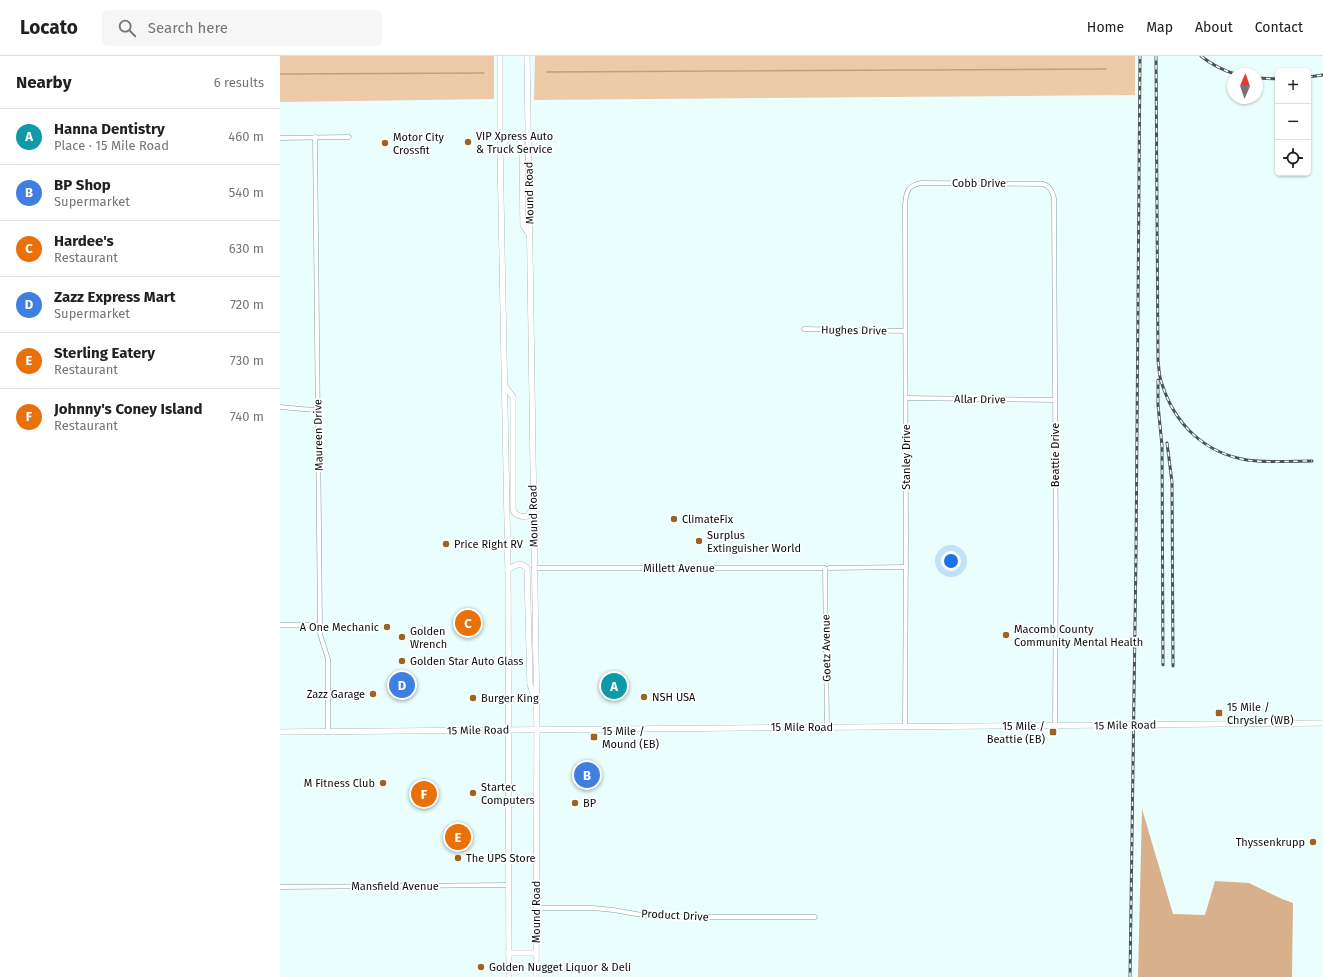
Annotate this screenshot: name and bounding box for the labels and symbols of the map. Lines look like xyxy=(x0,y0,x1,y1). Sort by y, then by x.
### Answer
north arrow xyxy=(1227,68,1263,104)
place label: VIP Xpress Auto & Truck Service xyxy=(476,130,553,156)
place label: Motor City Crossfit xyxy=(393,131,445,157)
marker: VIP Xpress Auto & Truck Service xyxy=(463,137,473,147)
marker: Motor City Crossfit xyxy=(380,138,390,148)
street label: Mound Road xyxy=(522,162,537,224)
street label: Cobb Drive xyxy=(952,177,1006,190)
street label: Hughes Drive xyxy=(821,323,887,338)
street label: Allar Drive xyxy=(954,393,1006,406)
street label: Maureen Drive xyxy=(311,399,326,471)
street label: Beattie Drive xyxy=(1049,423,1062,487)
street label: Stanley Drive xyxy=(900,424,913,490)
street label: Mound Road xyxy=(526,485,541,547)
place label: ClimateFix xyxy=(682,513,734,526)
marker: ClimateFix xyxy=(669,514,679,524)
place label: Surplus Extinguisher World xyxy=(707,529,801,555)
marker: Surplus Extinguisher World xyxy=(694,536,704,546)
place label: Price Right RV xyxy=(454,538,524,551)
marker: Price Right RV xyxy=(441,539,451,549)
your location xyxy=(941,551,961,571)
street label: Millett Avenue xyxy=(643,562,715,575)
pin: C xyxy=(455,608,481,638)
street label: Goetz Avenue xyxy=(819,614,834,682)
place label: A One Mechanic xyxy=(300,621,379,634)
marker: A One Mechanic xyxy=(382,622,392,632)
place label: Macomb County Community Mental Health xyxy=(1014,623,1143,649)
place label: Golden Wrench xyxy=(410,625,447,651)
marker: Macomb County Community Mental Health xyxy=(1001,630,1011,640)
marker: Golden Wrench xyxy=(397,632,407,642)
place label: Golden Star Auto Glass xyxy=(410,655,524,668)
marker: Golden Star Auto Glass xyxy=(397,656,407,666)
pin: D xyxy=(389,670,415,700)
pin: A xyxy=(601,671,627,701)
place label: Zazz Garage xyxy=(307,688,365,701)
marker: Zazz Garage xyxy=(368,689,378,699)
place label: NSH USA xyxy=(652,691,696,704)
place label: Burger King xyxy=(481,692,539,705)
marker: NSH USA xyxy=(639,692,649,702)
marker: Burger King xyxy=(468,693,478,703)
place label: 15 Mile / Chrysler (WB) xyxy=(1227,701,1294,727)
marker: 15 Mile / Chrysler (WB) xyxy=(1214,708,1224,718)
street label: 15 Mile Road xyxy=(1094,718,1156,733)
place label: 15 Mile / Beattie (EB) xyxy=(987,720,1045,746)
street label: 15 Mile Road xyxy=(771,721,833,734)
street label: 15 Mile Road xyxy=(447,723,509,738)
place label: 15 Mile / Mound (EB) xyxy=(602,725,659,751)
marker: 15 Mile / Beattie (EB) xyxy=(1048,727,1058,737)
marker: 15 Mile / Mound (EB) xyxy=(589,732,599,742)
pin: B xyxy=(574,760,600,790)
place label: M Fitness Club xyxy=(304,777,375,790)
marker: M Fitness Club xyxy=(378,778,388,788)
pin: F xyxy=(411,779,437,809)
place label: Startec Computers xyxy=(481,781,535,807)
marker: Startec Computers xyxy=(468,788,478,798)
place label: BP xyxy=(583,797,597,810)
marker: BP xyxy=(570,798,580,808)
pin: E xyxy=(445,822,471,852)
place label: Thyssenkrupp xyxy=(1236,836,1305,849)
marker: Thyssenkrupp xyxy=(1308,837,1318,847)
place label: The UPS Store xyxy=(466,852,536,865)
marker: The UPS Store xyxy=(453,853,463,863)
street label: Mansfield Avenue xyxy=(351,880,439,893)
street label: Mound Road xyxy=(530,881,543,943)
street label: Product Drive xyxy=(641,907,709,924)
place label: Golden Nugget Liquor & Deli xyxy=(489,961,631,974)
marker: Golden Nugget Liquor & Deli xyxy=(476,962,486,972)

